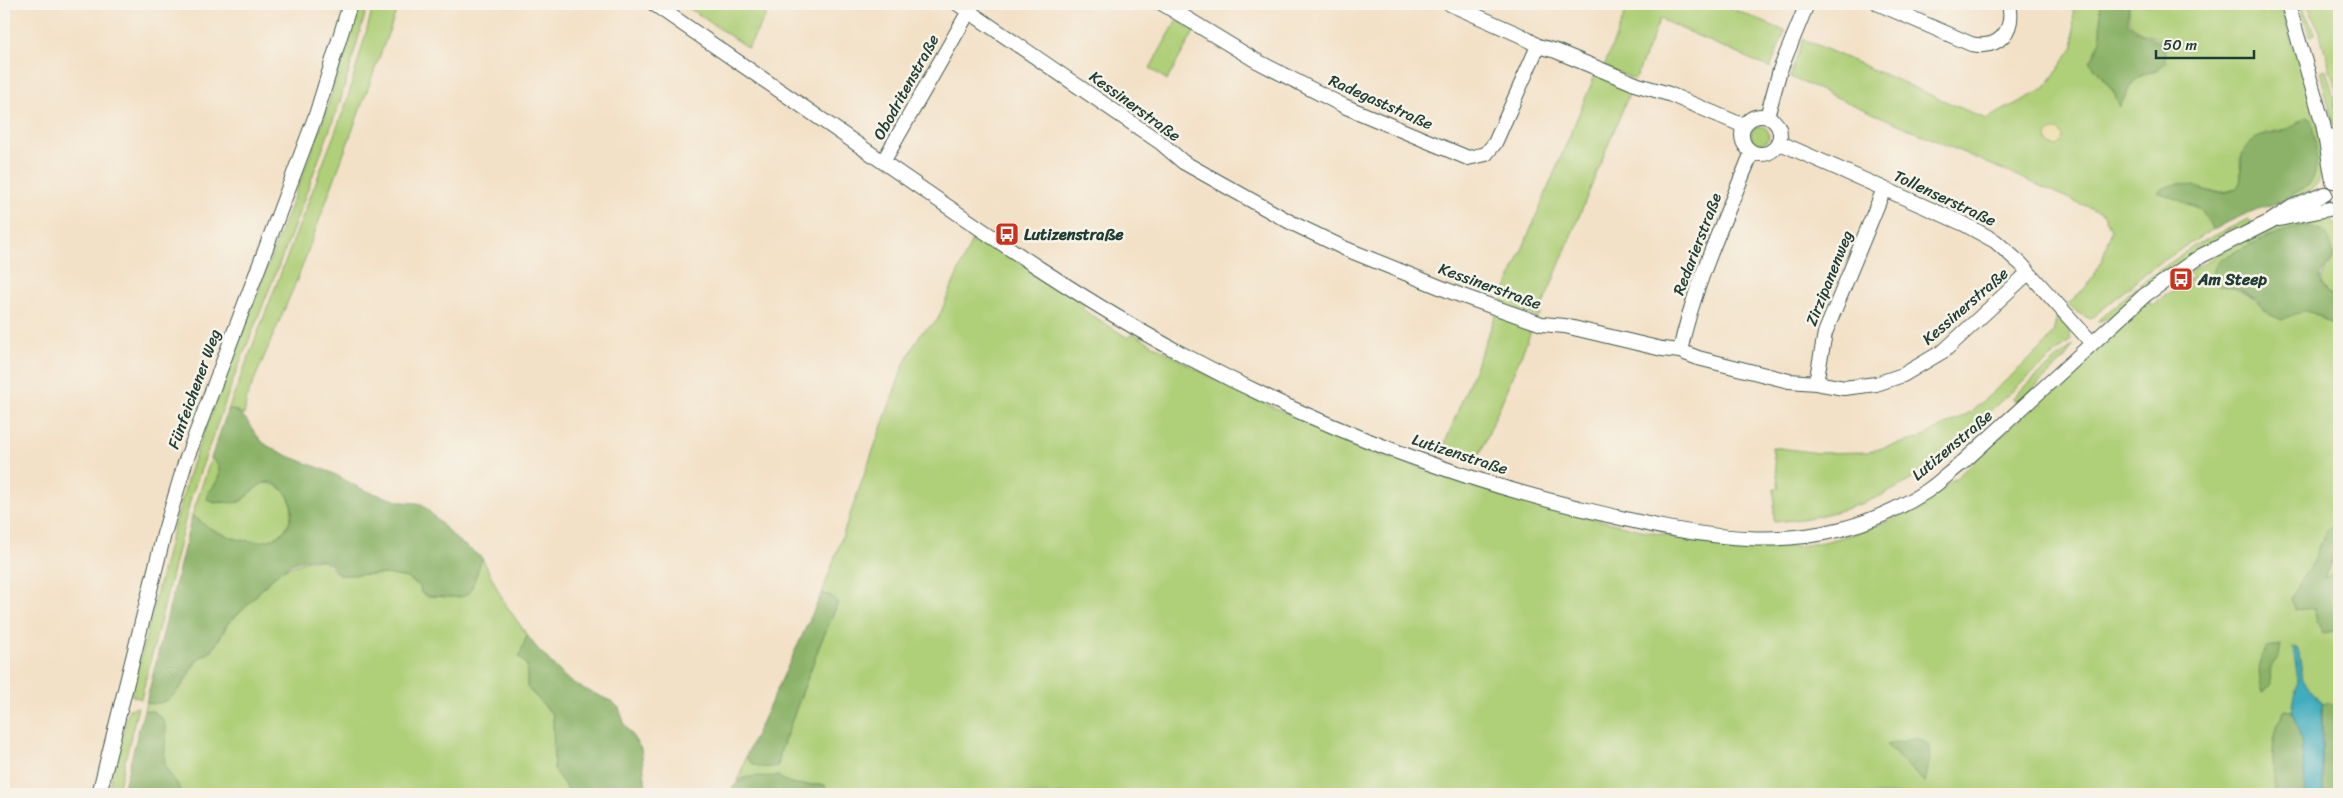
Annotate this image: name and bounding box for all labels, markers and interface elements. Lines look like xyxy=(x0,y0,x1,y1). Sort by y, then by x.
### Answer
scale bar xyxy=(2156,28,2253,60)
street label: Obodritenstraße xyxy=(865,29,947,145)
text: 50 m xyxy=(2163,32,2198,58)
street label: Kessinerstraße xyxy=(1083,63,1187,149)
street label: Radegaststraße xyxy=(1324,66,1438,138)
street label: Tollenserstraße xyxy=(1889,161,2001,235)
street label: Redarierstraße xyxy=(1664,188,1730,300)
place label: Lutizenstraße xyxy=(1024,220,1124,249)
bus stop icon: Lutizenstraße xyxy=(994,221,1020,247)
street label: Zirzipanenweg xyxy=(1797,226,1861,330)
street label: Kessinerstraße xyxy=(1434,254,1546,318)
street label: Kessinerstraße xyxy=(1915,260,2015,352)
place label: Am Steep xyxy=(2197,265,2267,294)
bus stop icon: Am Steep xyxy=(2168,266,2194,292)
street label: Fünfeichener Weg xyxy=(159,325,229,453)
street label: Lutizenstraße xyxy=(1905,402,1999,488)
street label: Lutizenstraße xyxy=(1408,425,1512,483)

